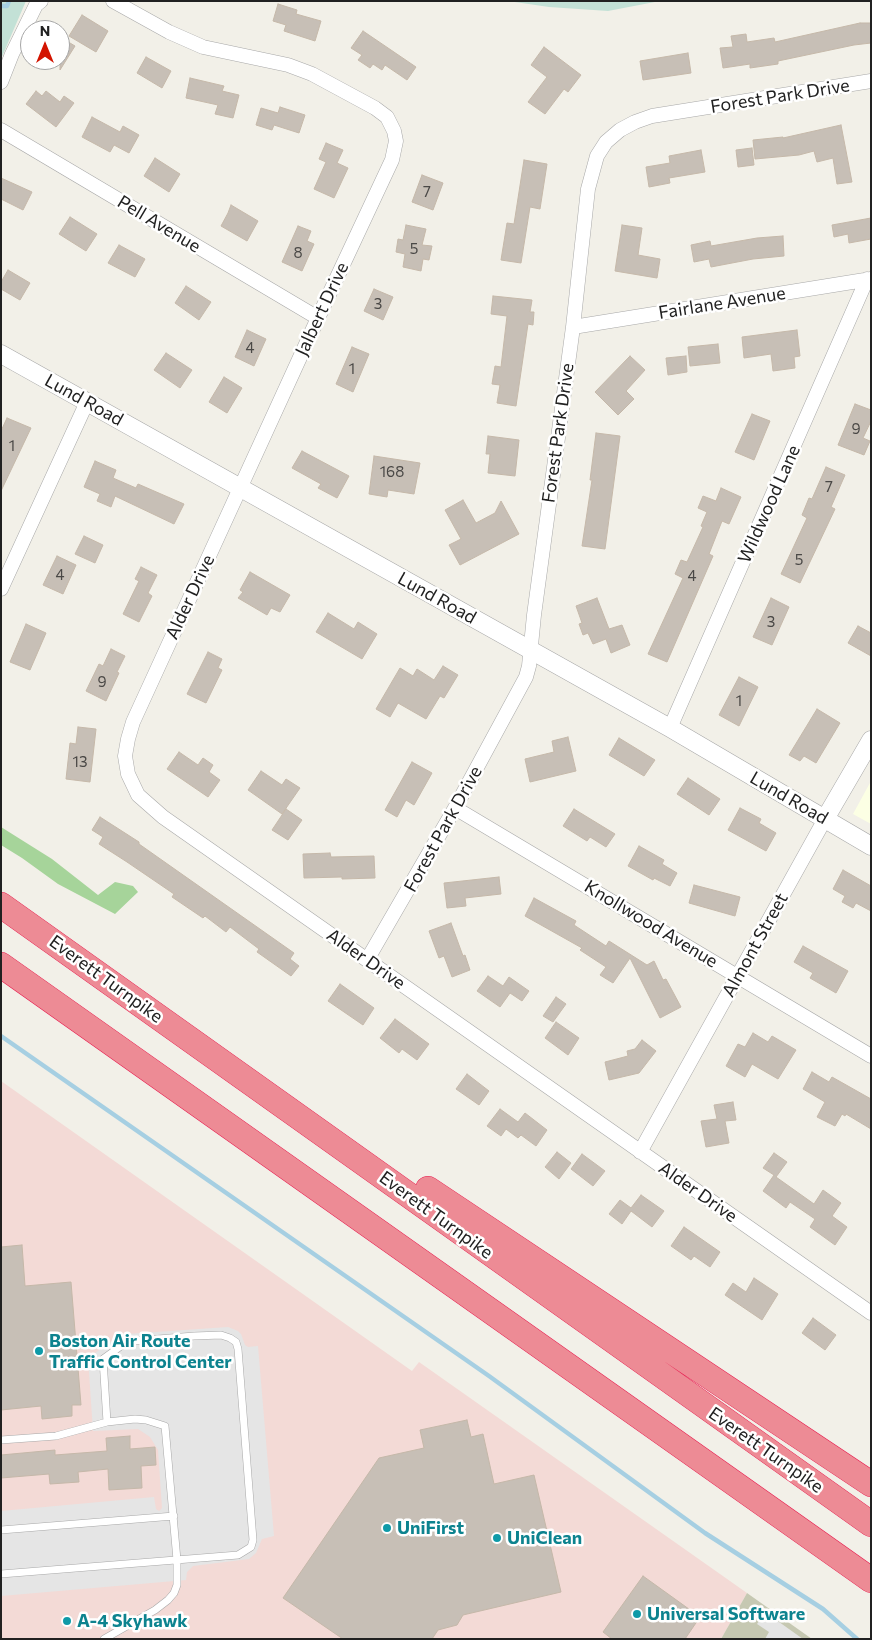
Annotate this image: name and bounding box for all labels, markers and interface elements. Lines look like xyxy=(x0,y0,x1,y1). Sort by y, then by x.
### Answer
north arrow xyxy=(20,20,70,70)
text: N xyxy=(40,22,50,39)
street label: Forest Park Drive xyxy=(709,74,851,118)
house number: 7 xyxy=(423,183,431,201)
street label: Pell Avenue xyxy=(114,191,204,257)
house number: 5 xyxy=(410,240,418,258)
house number: 8 xyxy=(293,244,303,262)
street label: Jalbert Drive xyxy=(291,259,353,359)
street label: Fairlane Avenue xyxy=(657,282,787,324)
house number: 3 xyxy=(374,295,382,313)
house number: 4 xyxy=(246,339,254,357)
house number: 1 xyxy=(349,360,355,378)
street label: Forest Park Drive xyxy=(538,362,578,504)
street label: Lund Road xyxy=(41,370,127,430)
house number: 9 xyxy=(851,420,861,438)
house number: 1 xyxy=(9,437,15,455)
street label: Wildwood Lane xyxy=(733,442,805,566)
house number: 168 xyxy=(380,463,404,481)
house number: 7 xyxy=(825,478,833,496)
street label: Alder Drive xyxy=(161,551,219,643)
house number: 5 xyxy=(795,551,803,569)
house number: 4 xyxy=(56,566,64,584)
house number: 4 xyxy=(688,567,696,585)
street label: Lund Road xyxy=(394,568,480,628)
house number: 3 xyxy=(767,613,775,631)
house number: 9 xyxy=(97,673,107,691)
house number: 1 xyxy=(736,692,742,710)
house number: 13 xyxy=(73,753,87,771)
street label: Forest Park Drive xyxy=(399,762,487,896)
street label: Lund Road xyxy=(746,767,832,829)
street label: Knollwood Avenue xyxy=(580,876,722,972)
street label: Almont Street xyxy=(718,889,792,1001)
street label: Alder Drive xyxy=(323,924,409,994)
street label: Everett Turnpike xyxy=(45,931,167,1027)
street label: Alder Drive xyxy=(655,1157,741,1227)
street label: Everett Turnpike xyxy=(375,1167,497,1263)
place label: Boston Air Route Traffic Control Center xyxy=(49,1330,232,1372)
marker: Boston Air Route Traffic Control Center xyxy=(33,1345,45,1357)
street label: Everett Turnpike xyxy=(705,1402,827,1498)
place label: UniFirst xyxy=(397,1517,464,1539)
marker: UniFirst xyxy=(381,1522,393,1534)
place label: UniClean xyxy=(507,1527,582,1549)
marker: UniClean xyxy=(491,1532,503,1544)
place label: Universal Software xyxy=(647,1603,805,1625)
marker: Universal Software xyxy=(631,1608,643,1620)
place label: A-4 Skyhawk xyxy=(77,1610,188,1632)
marker: A-4 Skyhawk xyxy=(61,1615,73,1627)

